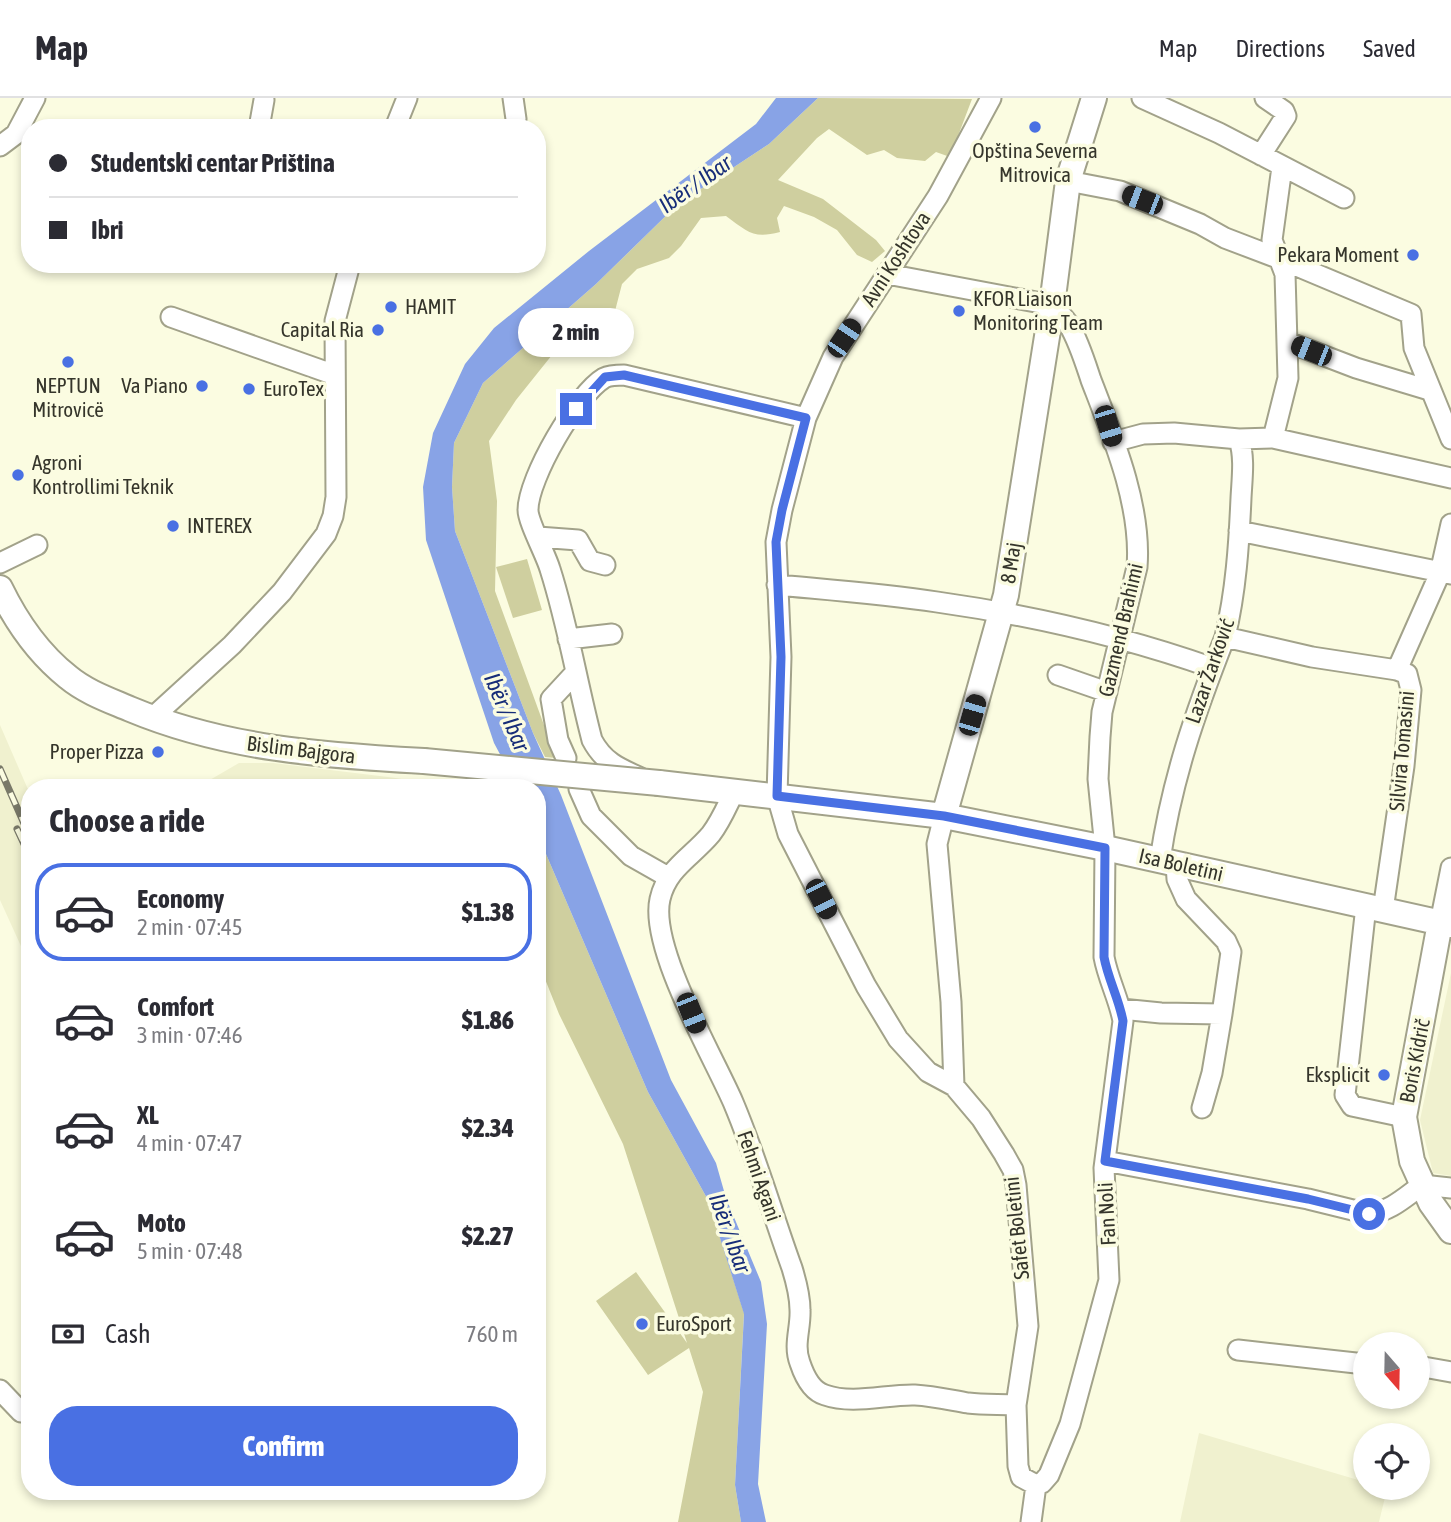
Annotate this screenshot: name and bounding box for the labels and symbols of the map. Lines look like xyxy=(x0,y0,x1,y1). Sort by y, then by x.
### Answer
marker: Opština Severna Mitrovica xyxy=(1027,119,1043,135)
place label: Opština Severna Mitrovica xyxy=(972,138,1098,186)
water label: Ibër / Ibar xyxy=(654,149,737,218)
car xyxy=(1119,183,1166,217)
street label: Avni Koshtova xyxy=(856,207,935,310)
place label: Pekara Moment xyxy=(1277,242,1399,266)
marker: Pekara Moment xyxy=(1405,247,1421,263)
place label: KFOR Liaison Monitoring Team xyxy=(973,286,1103,334)
place label: HAMIT xyxy=(405,294,456,318)
marker: HAMIT xyxy=(383,299,399,315)
marker: KFOR Liaison Monitoring Team xyxy=(951,303,967,319)
callout: 2 min xyxy=(518,308,634,356)
car xyxy=(824,315,865,361)
place label: Capital Ria xyxy=(281,317,364,341)
marker: Capital Ria xyxy=(370,322,386,338)
car xyxy=(1288,333,1335,369)
marker: NEPTUN Mitrovicë xyxy=(60,354,76,370)
place label: NEPTUN Mitrovicë xyxy=(32,373,104,421)
place label: Va Piano xyxy=(121,373,188,397)
place label: EuroTex xyxy=(263,376,324,400)
marker: Va Piano xyxy=(194,378,210,394)
marker: EuroTex xyxy=(241,381,257,397)
route end xyxy=(560,393,592,425)
car xyxy=(1092,403,1125,449)
place label: Agroni Kontrollimi Teknik xyxy=(32,450,174,498)
marker: Agroni Kontrollimi Teknik xyxy=(10,467,26,483)
place label: INTEREX xyxy=(187,513,252,537)
marker: INTEREX xyxy=(165,518,181,534)
street label: 8 Maj xyxy=(995,541,1025,585)
street label: Gazmend Brahimi xyxy=(1093,561,1147,699)
street label: Lazar Žarković xyxy=(1180,615,1238,726)
water label: Ibër / Ibar xyxy=(479,669,536,756)
street label: Silvira Tomasini xyxy=(1384,690,1418,812)
car xyxy=(957,692,988,738)
street label: Bislim Bajgora xyxy=(245,730,357,768)
place label: Proper Pizza xyxy=(50,739,144,763)
marker: Proper Pizza xyxy=(150,744,166,760)
street label: Isa Boletini xyxy=(1137,843,1226,885)
car xyxy=(803,876,840,922)
car xyxy=(674,990,709,1036)
street label: Boris Kidrič xyxy=(1394,1017,1434,1105)
place label: Eksplicit xyxy=(1305,1062,1370,1086)
marker: Eksplicit xyxy=(1376,1067,1392,1083)
street label: Fehmi Agani xyxy=(733,1127,787,1224)
street label: Safet Boletini xyxy=(999,1175,1033,1281)
street label: Fan Noli xyxy=(1092,1182,1120,1246)
water label: Ibër / Ibar xyxy=(704,1190,757,1277)
route start xyxy=(1353,1198,1385,1230)
place label: EuroSport xyxy=(656,1311,732,1335)
marker: EuroSport xyxy=(634,1316,650,1332)
north arrow xyxy=(1353,1332,1430,1409)

